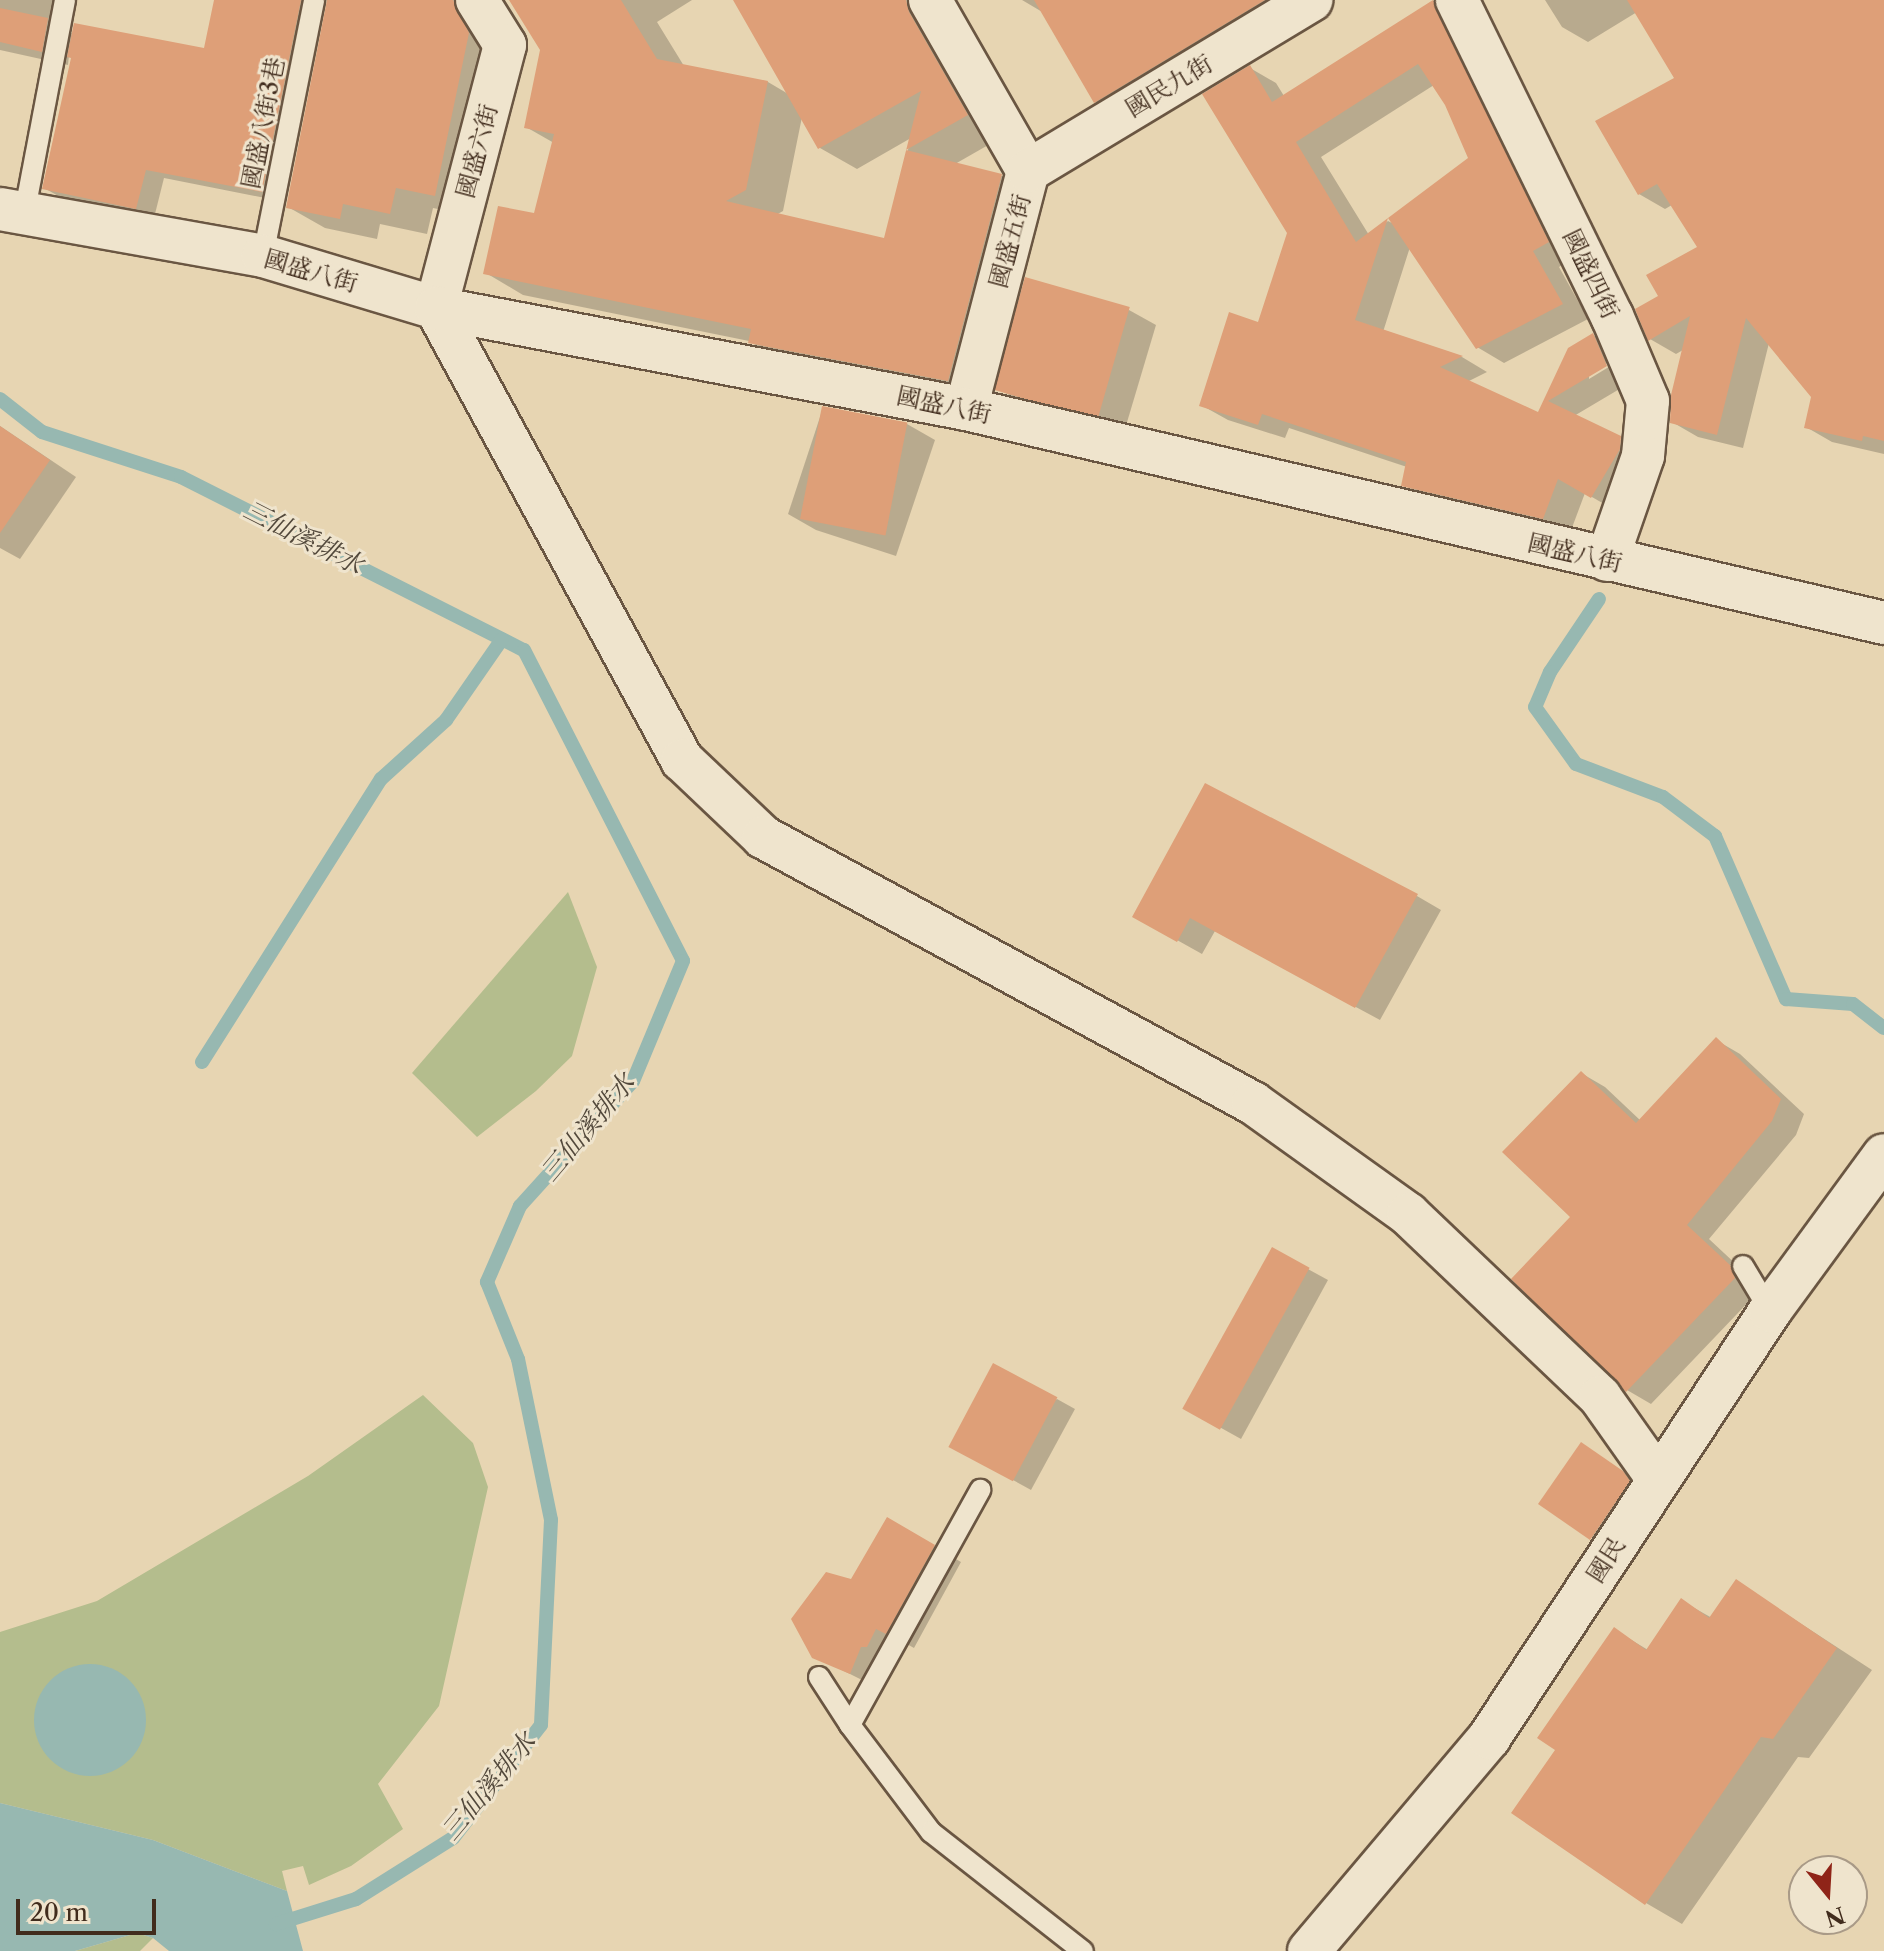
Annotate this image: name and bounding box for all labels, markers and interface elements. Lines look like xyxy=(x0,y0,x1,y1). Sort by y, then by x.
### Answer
street label: 國民九街 xyxy=(1120,49,1218,123)
street label: 國盛八街3巷 xyxy=(236,55,290,191)
street label: 國盛六街 xyxy=(451,101,503,201)
street label: 國盛五街 xyxy=(984,191,1036,291)
street label: 國盛四街 xyxy=(1557,225,1625,323)
street label: 國盛八街 xyxy=(261,244,361,298)
street label: 國盛八街 xyxy=(894,381,994,429)
water label: 三仙溪排水 xyxy=(238,495,368,581)
street label: 國盛八街 xyxy=(1525,528,1625,578)
water label: 三仙溪排水 xyxy=(534,1068,642,1188)
street label: 國民 xyxy=(1581,1532,1631,1588)
water label: 三仙溪排水 xyxy=(435,1727,543,1847)
north arrow xyxy=(1788,1855,1868,1935)
scale bar xyxy=(20,1883,160,1933)
text: 20 m xyxy=(30,1898,88,1927)
text: N xyxy=(1822,1901,1848,1932)

